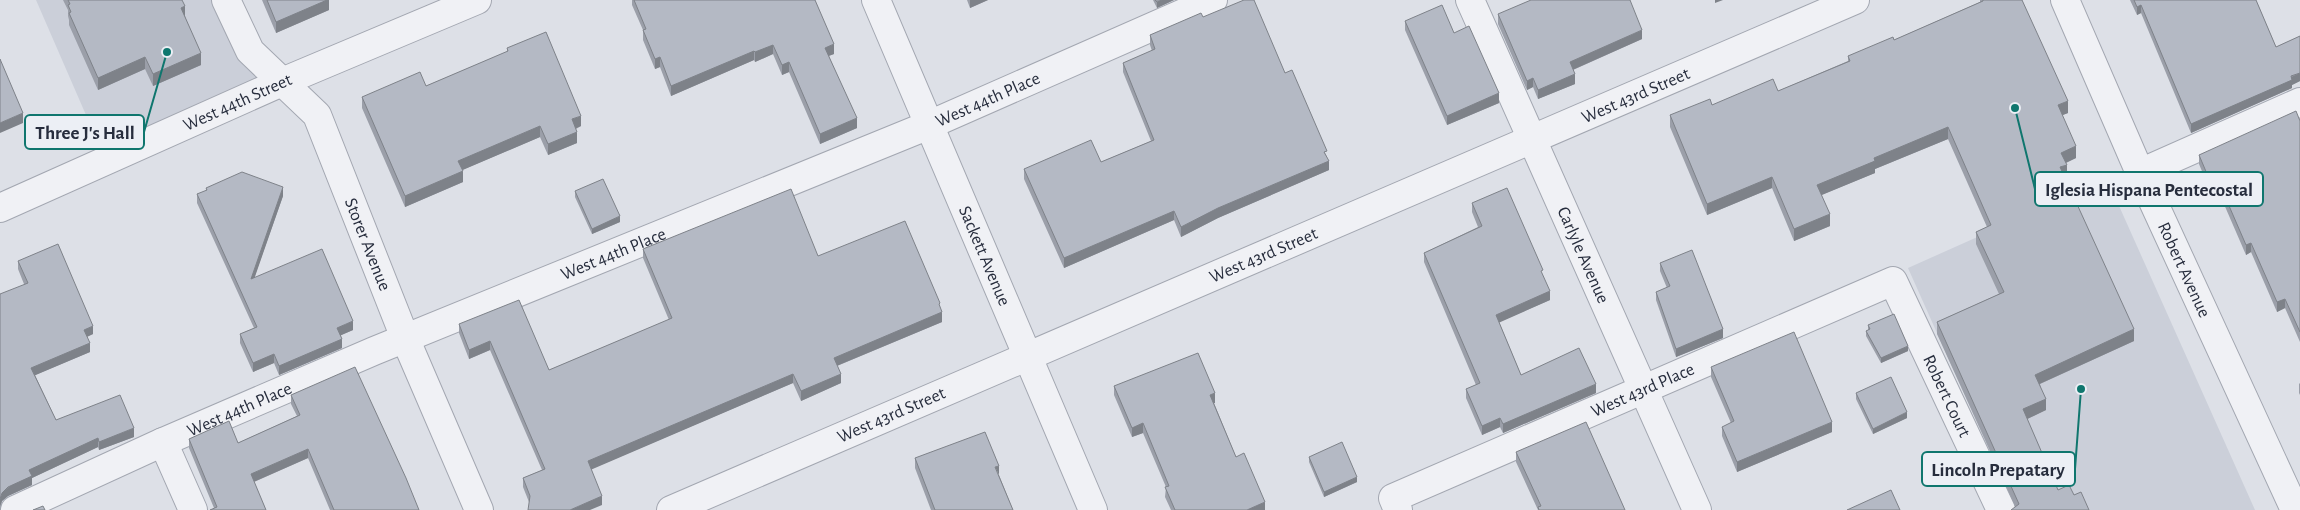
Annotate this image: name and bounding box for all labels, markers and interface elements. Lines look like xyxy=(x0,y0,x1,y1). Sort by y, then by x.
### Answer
street label: West 43rd Street xyxy=(1579,65,1693,127)
street label: West 44th Place xyxy=(933,69,1043,131)
street label: West 44th Street xyxy=(181,71,295,135)
callout: Three J's Hall xyxy=(25,115,144,149)
text: Three J's Hall xyxy=(35,124,135,143)
callout: Iglesia Hispana Pentecostal xyxy=(2035,172,2263,206)
text: Iglesia Hispana Pentecostal xyxy=(2045,181,2253,200)
street label: Storer Avenue xyxy=(341,196,393,294)
street label: Sackett Avenue xyxy=(955,204,1013,309)
street label: Carlyle Avenue xyxy=(1553,204,1612,306)
street label: Robert Avenue xyxy=(2154,220,2213,321)
street label: West 44th Place xyxy=(558,225,669,284)
street label: West 43rd Street xyxy=(1207,225,1321,287)
street label: Robert Court xyxy=(1919,352,1973,440)
street label: West 43rd Place xyxy=(1589,360,1697,421)
street label: West 44th Place xyxy=(185,380,295,440)
street label: West 43rd Street xyxy=(835,384,948,447)
callout: Lincoln Prepatary xyxy=(1922,452,2075,486)
text: Lincoln Prepatary xyxy=(1931,461,2065,480)

